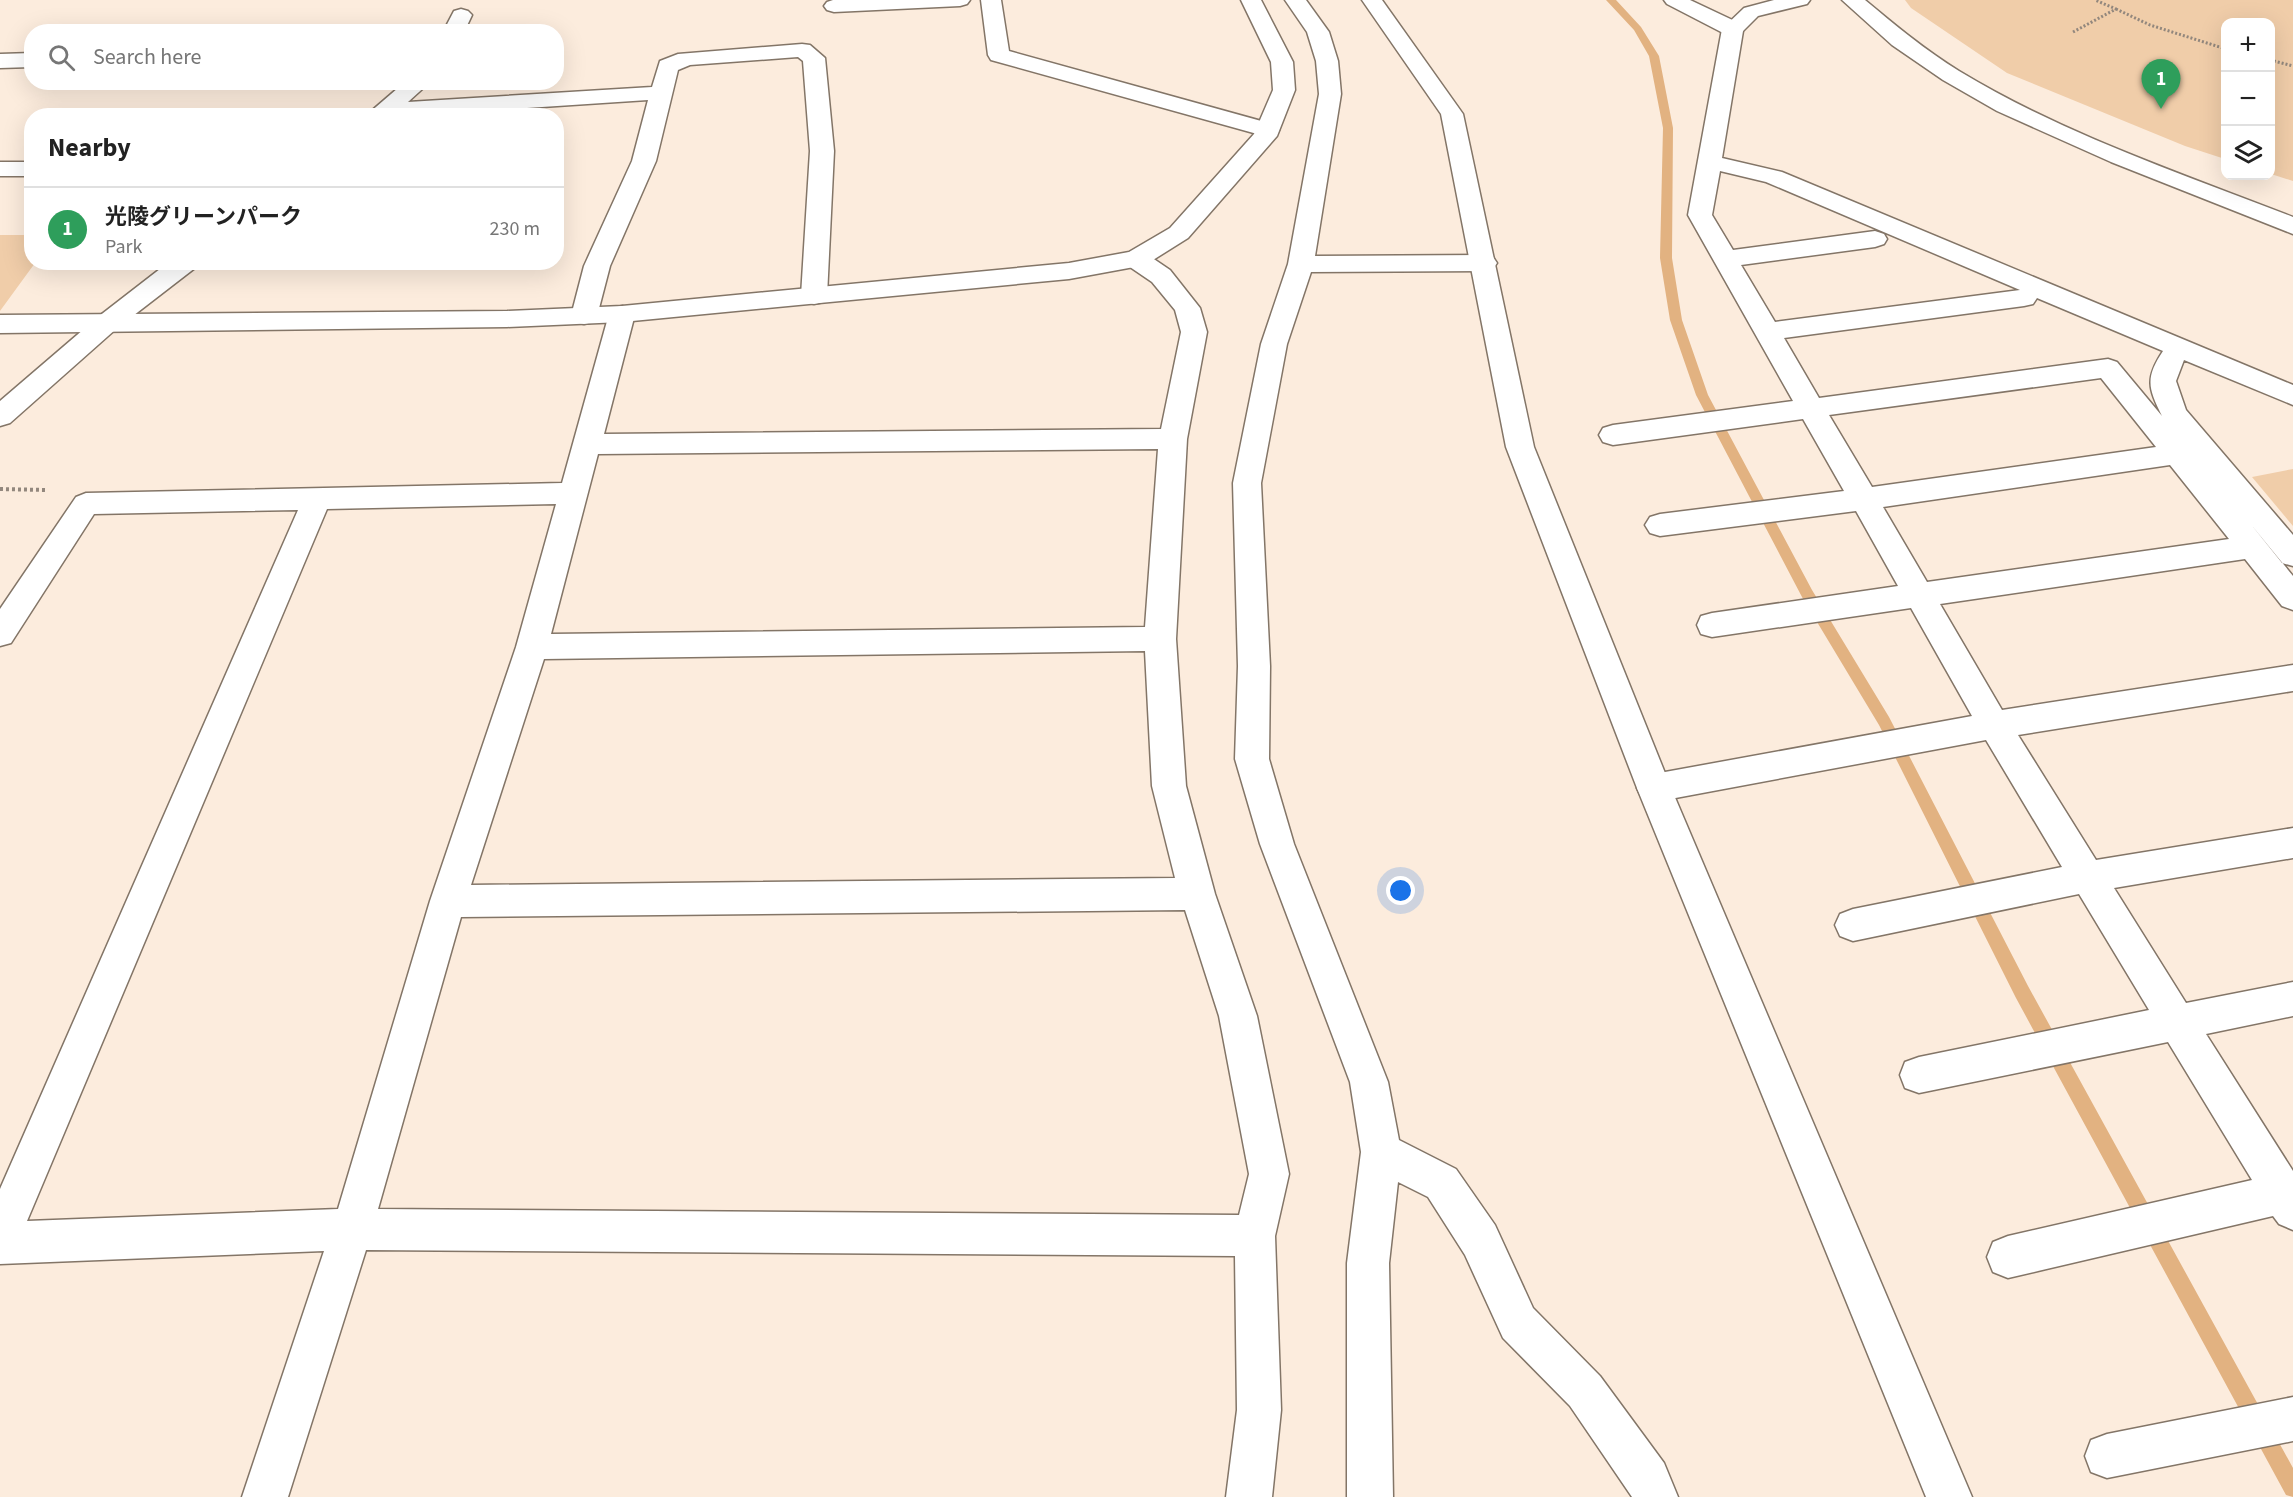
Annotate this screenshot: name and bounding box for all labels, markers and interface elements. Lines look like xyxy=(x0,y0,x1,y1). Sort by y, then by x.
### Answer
map controls xyxy=(2221,18,2275,180)
button: + xyxy=(2221,18,2275,72)
search box xyxy=(24,24,564,90)
icon: search xyxy=(45,41,78,74)
text: Search here xyxy=(93,41,201,73)
pin: 1 xyxy=(2142,60,2180,109)
button: − xyxy=(2221,72,2275,126)
button: layers xyxy=(2221,126,2275,180)
text: Nearby xyxy=(48,129,131,166)
text: 光陵グリーンパーク xyxy=(105,201,302,233)
text: 1 xyxy=(62,215,73,243)
text: 230 m xyxy=(490,215,540,243)
text: Park xyxy=(105,233,142,261)
your location xyxy=(1386,876,1415,905)

